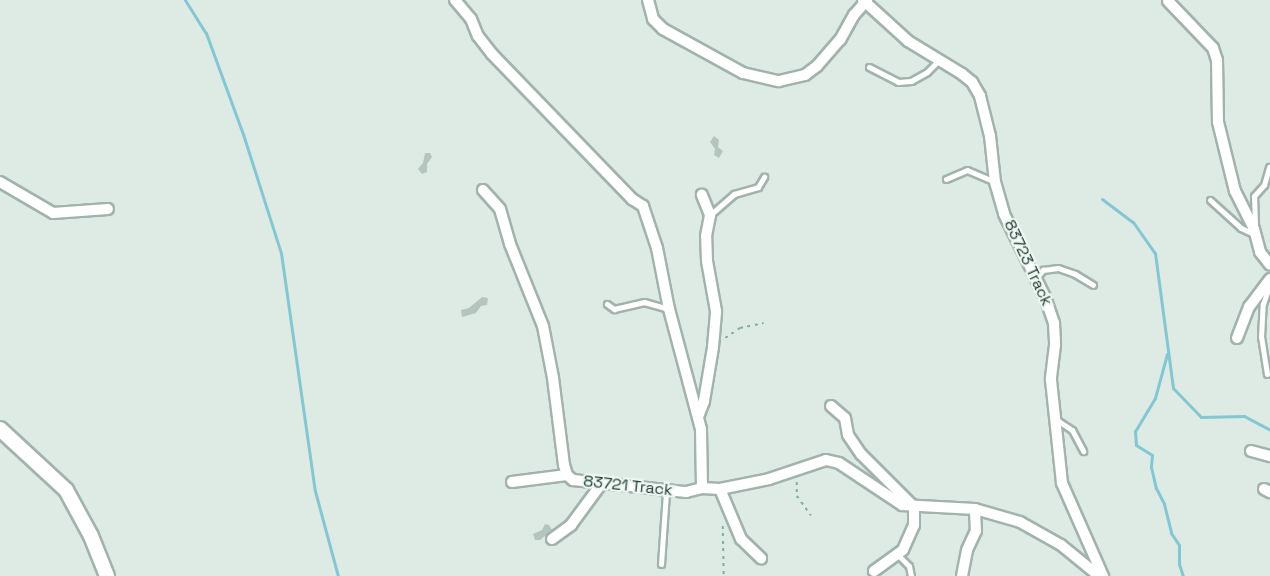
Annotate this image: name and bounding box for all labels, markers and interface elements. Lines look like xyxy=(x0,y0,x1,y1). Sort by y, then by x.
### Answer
street label: 83723 Track xyxy=(1000,217,1056,309)
street label: 83721 Track xyxy=(582,472,674,500)

